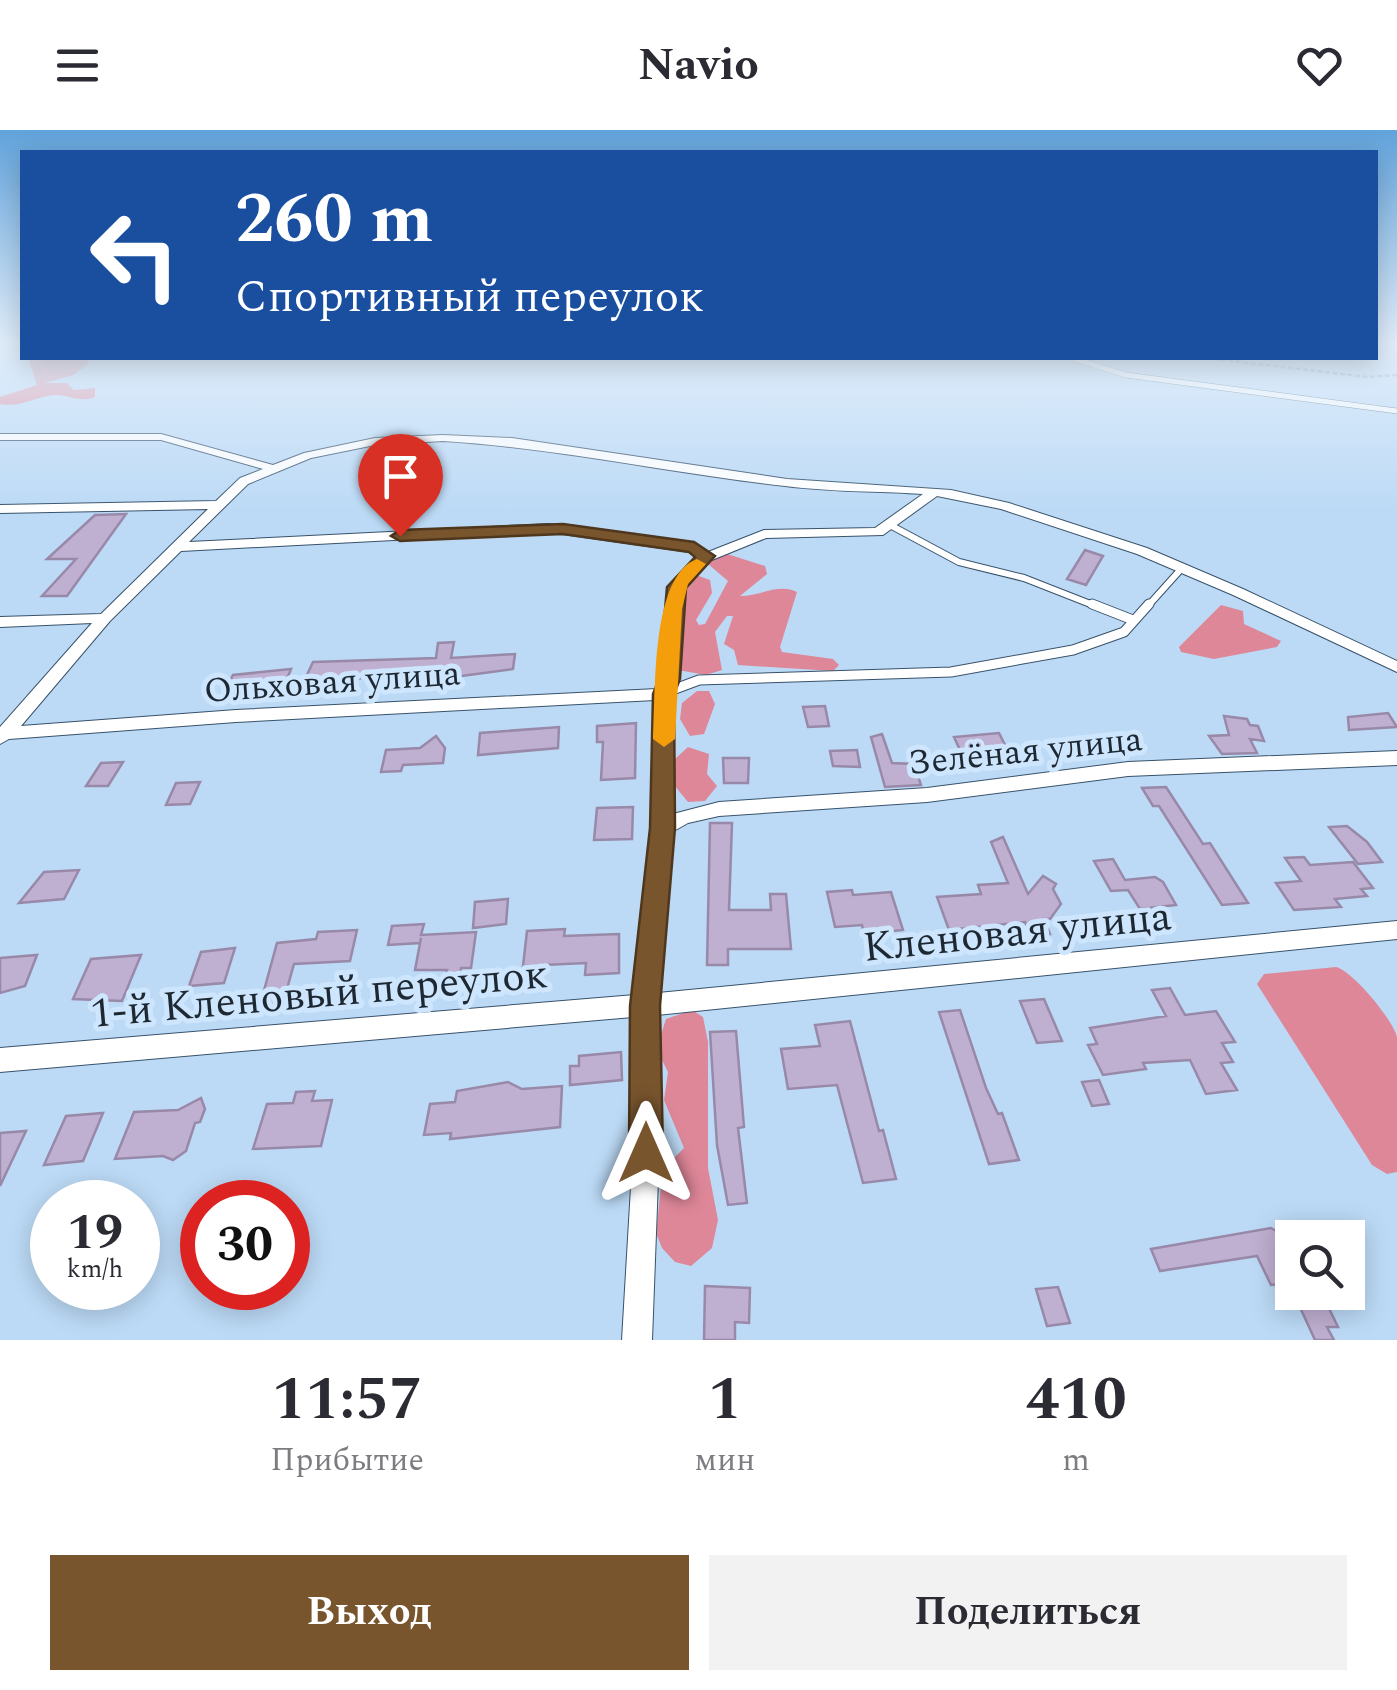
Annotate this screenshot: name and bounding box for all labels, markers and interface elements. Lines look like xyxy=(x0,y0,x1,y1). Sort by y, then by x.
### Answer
text: Navio xyxy=(638,31,759,100)
icon: menu xyxy=(50,38,105,93)
icon: heart xyxy=(1292,38,1347,93)
text: 260 m xyxy=(235,167,433,273)
icon: left xyxy=(70,190,200,320)
text: Спортивный переулок xyxy=(235,263,704,332)
pin xyxy=(358,434,443,537)
icon: arrive xyxy=(373,449,428,504)
street label: Ольховая улица xyxy=(202,647,462,718)
street label: Зелёная улица xyxy=(905,713,1145,790)
street label: Кленовая улица xyxy=(860,885,1175,980)
street label: 1-й Кленовый переулок xyxy=(88,943,551,1046)
position arrow xyxy=(594,1101,698,1205)
speed limit sign: 30 xyxy=(180,1180,310,1310)
text: 19 xyxy=(67,1195,123,1271)
map controls xyxy=(1275,1220,1365,1310)
button: search xyxy=(1275,1220,1365,1310)
text: km/h xyxy=(67,1251,123,1289)
text: 11:57 xyxy=(272,1354,423,1446)
text: 1 xyxy=(708,1354,742,1446)
text: 410 xyxy=(1026,1354,1127,1446)
text: Прибытие xyxy=(270,1436,424,1485)
text: мин xyxy=(694,1436,755,1485)
text: m xyxy=(1062,1436,1090,1485)
button: Выход xyxy=(50,1555,689,1670)
button: Поделиться xyxy=(709,1555,1347,1670)

